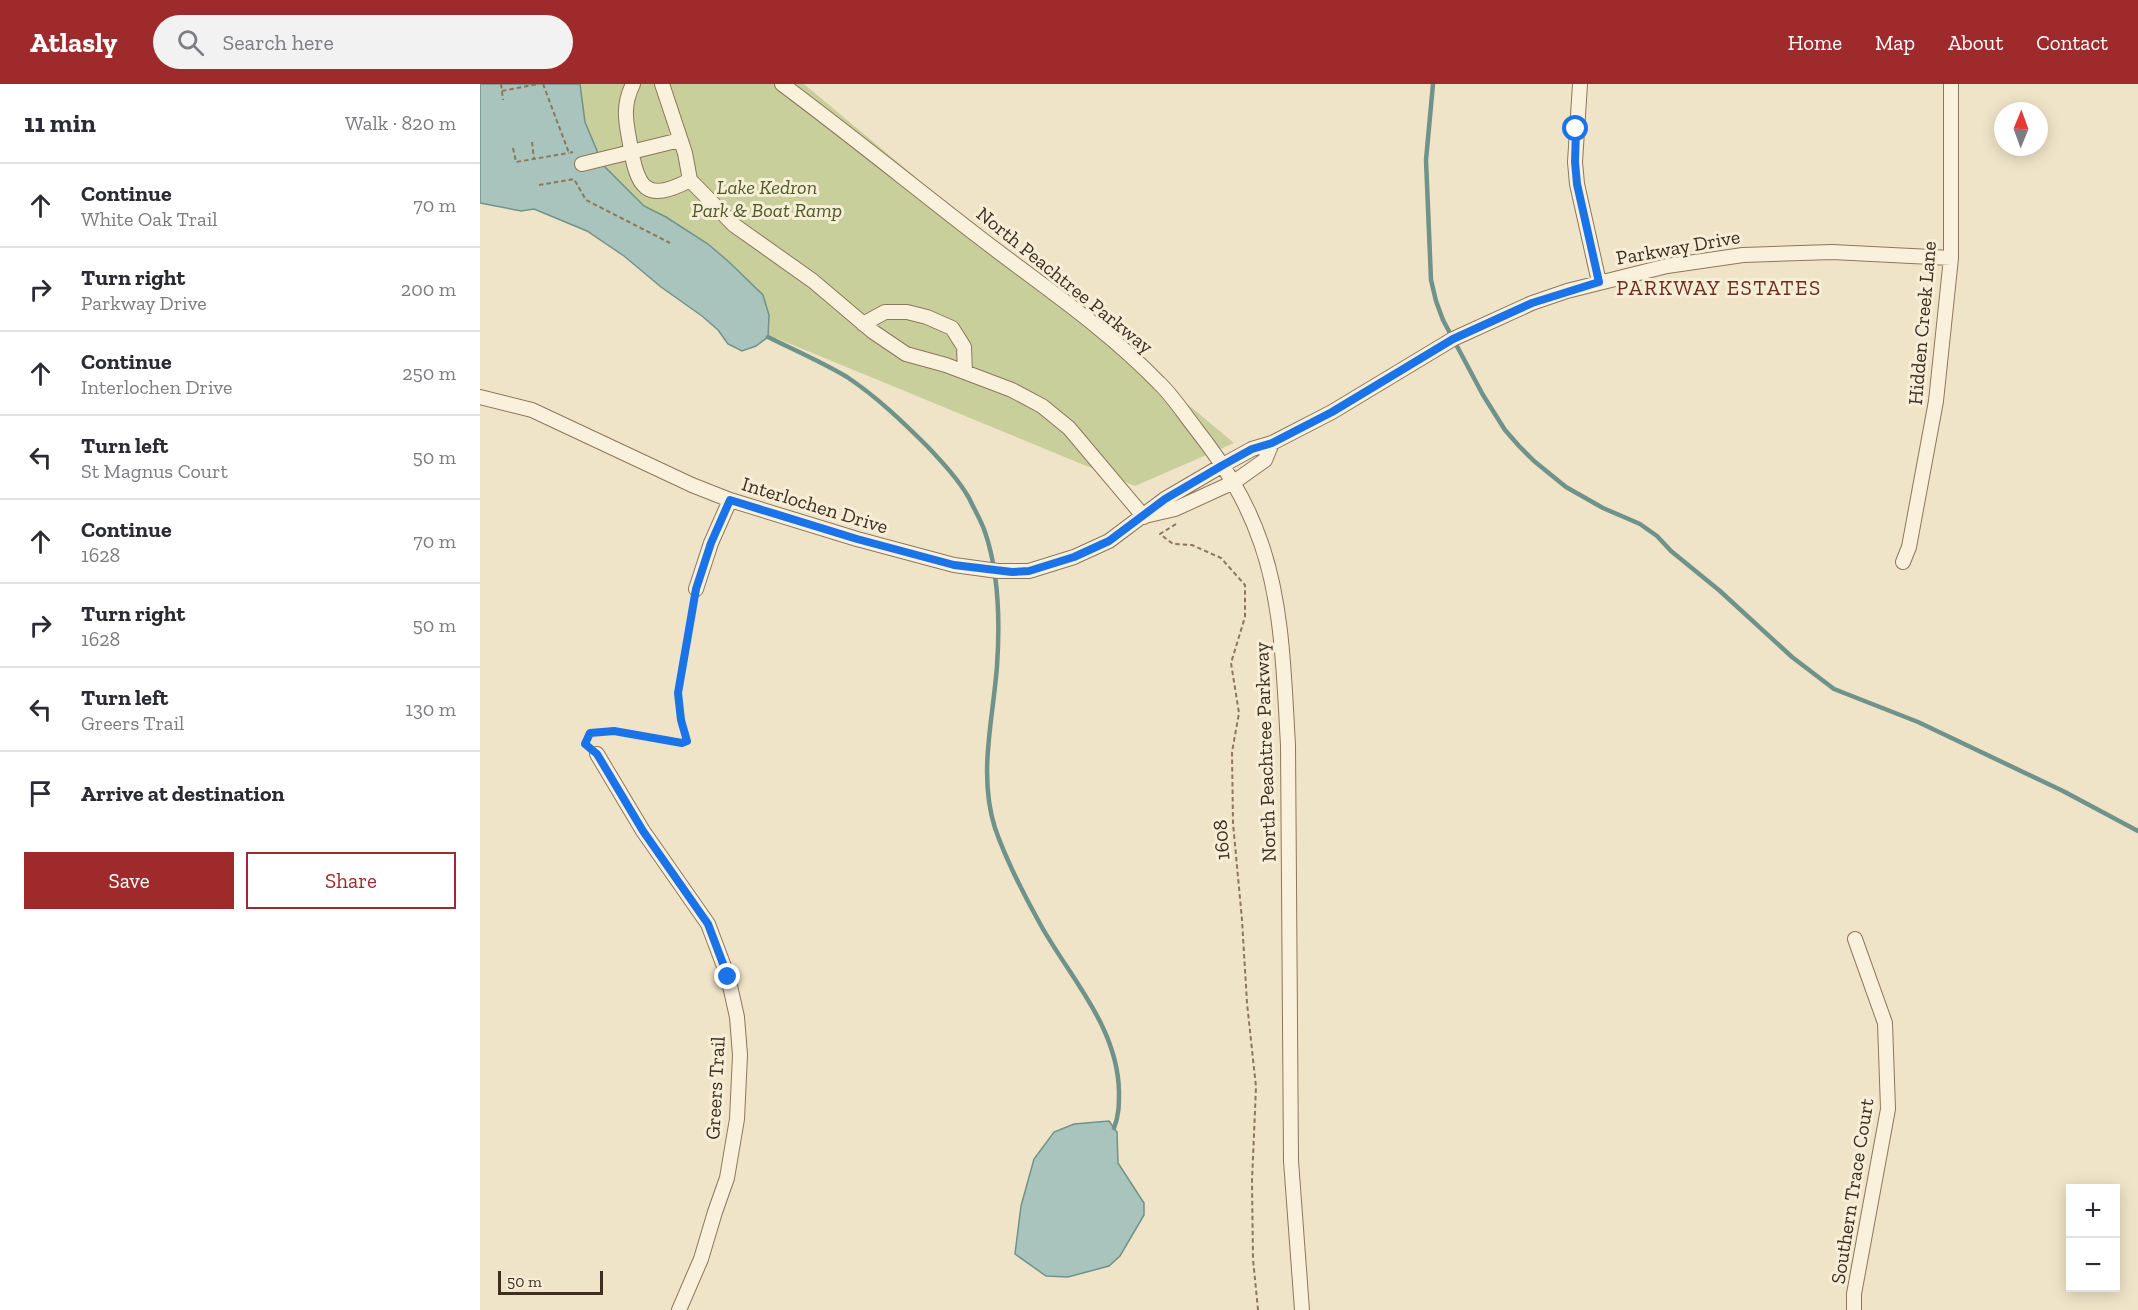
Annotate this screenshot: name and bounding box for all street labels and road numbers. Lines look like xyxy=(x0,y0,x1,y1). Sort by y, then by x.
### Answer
street label: North Peachtree Parkway xyxy=(972,201,1159,359)
street label: Parkway Drive xyxy=(1614,224,1742,270)
street label: Hidden Creek Lane xyxy=(1903,240,1941,406)
street label: Interlochen Drive xyxy=(739,471,891,539)
street label: North Peachtree Parkway xyxy=(1249,641,1281,862)
street label: 1608 xyxy=(1208,819,1234,861)
street label: Greers Trail xyxy=(700,1036,730,1140)
street label: Southern Trace Court xyxy=(1825,1096,1879,1286)

